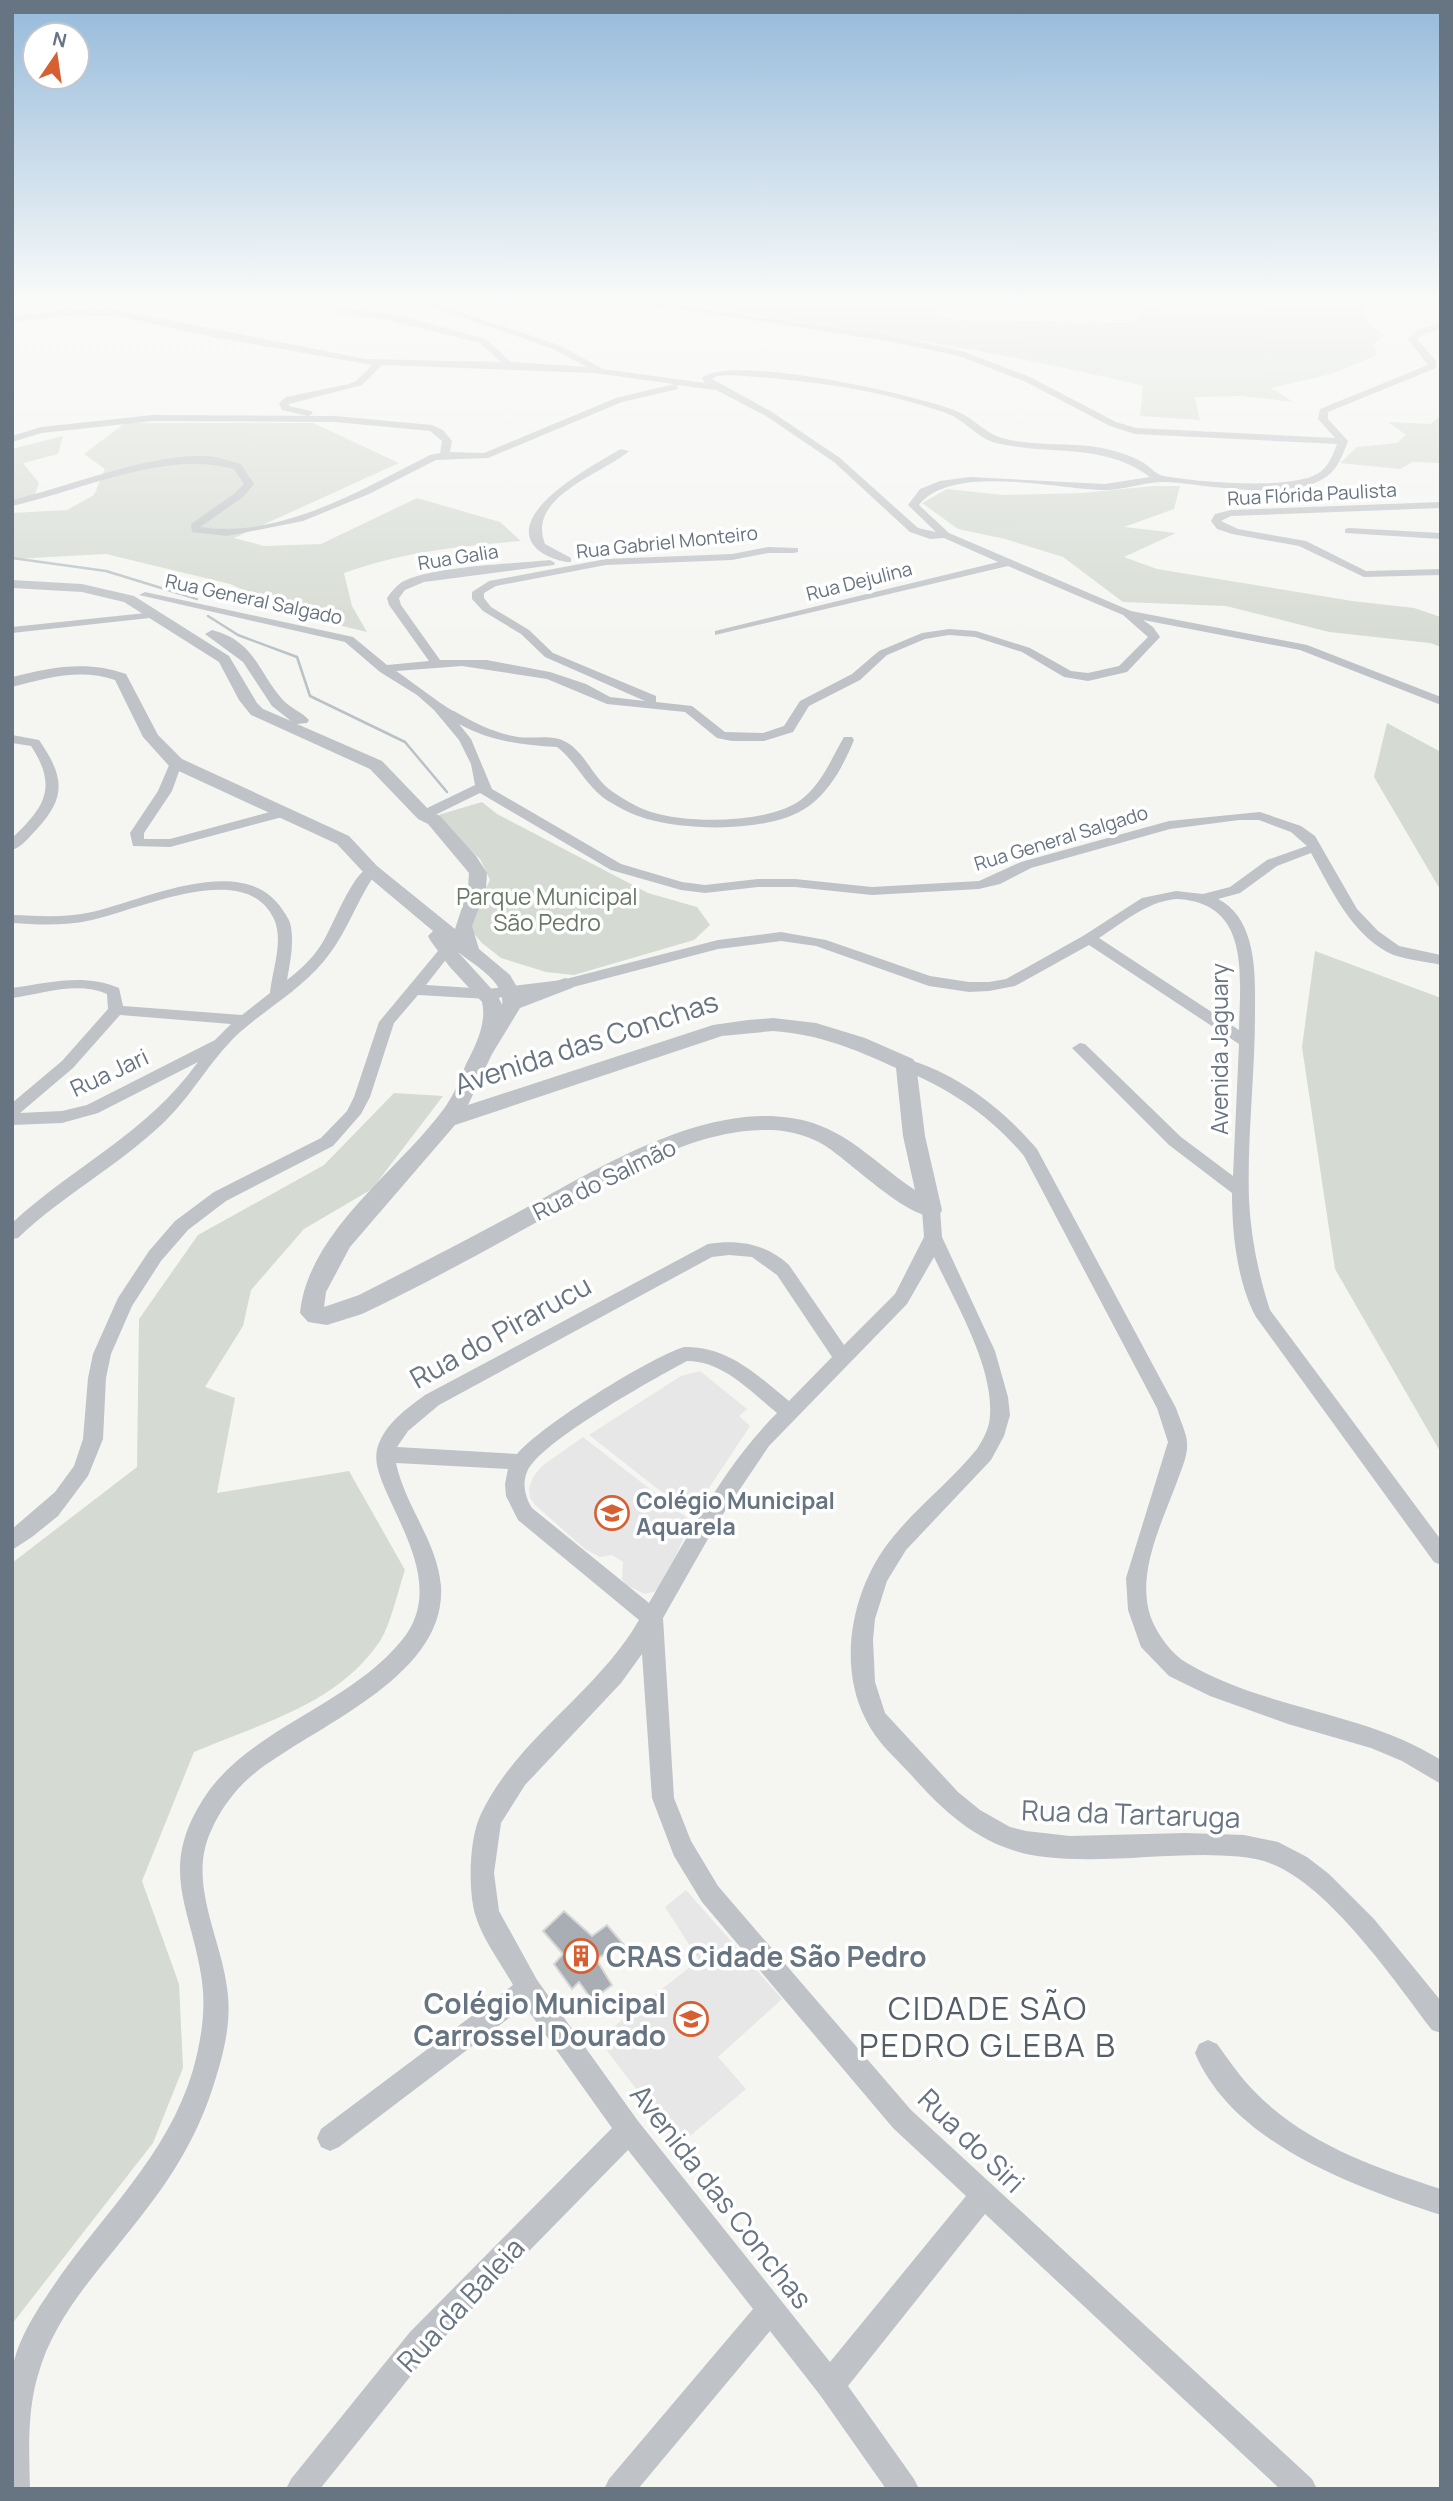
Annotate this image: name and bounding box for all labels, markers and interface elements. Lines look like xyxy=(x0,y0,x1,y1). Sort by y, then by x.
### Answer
north arrow xyxy=(21,21,91,91)
text: N xyxy=(50,25,69,54)
street label: Rua Flórida Paulista xyxy=(1227,477,1397,511)
street label: Rua Gabriel Monteiro xyxy=(575,520,759,564)
street label: Rua Galia xyxy=(416,538,500,576)
street label: Rua Dejulina xyxy=(803,555,915,607)
street label: Rua General Salgado xyxy=(163,568,345,630)
street label: Rua General Salgado xyxy=(971,799,1151,877)
park label: Parque Municipal São Pedro xyxy=(456,880,638,938)
street label: Avenida Jaguary xyxy=(1203,963,1235,1135)
street label: Avenida das Conchas xyxy=(449,981,723,1103)
street label: Rua Jari xyxy=(65,1040,153,1104)
street label: Rua do Salmão xyxy=(527,1131,681,1227)
street label: Rua do Pirarucu xyxy=(403,1266,597,1396)
place label: Colégio Municipal Aquarela xyxy=(636,1484,835,1542)
school or university icon: Colégio Municipal Aquarela xyxy=(593,1494,631,1532)
street label: Rua da Tartaruga xyxy=(1021,1790,1241,1836)
building icon: CRAS Cidade São Pedro xyxy=(562,1937,600,1975)
place label: CRAS Cidade São Pedro xyxy=(606,1937,926,1975)
place label: Colégio Municipal Carrossel Dourado xyxy=(414,1984,666,2054)
district label: CIDADE SÃO PEDRO GLEBA B xyxy=(859,1986,1117,2067)
school or university icon: Colégio Municipal Carrossel Dourado xyxy=(672,2000,710,2038)
street label: Avenida das Conchas xyxy=(622,2076,822,2316)
street label: Rua do Siri xyxy=(910,2080,1034,2200)
street label: Rua da Baleia xyxy=(388,2229,532,2379)

